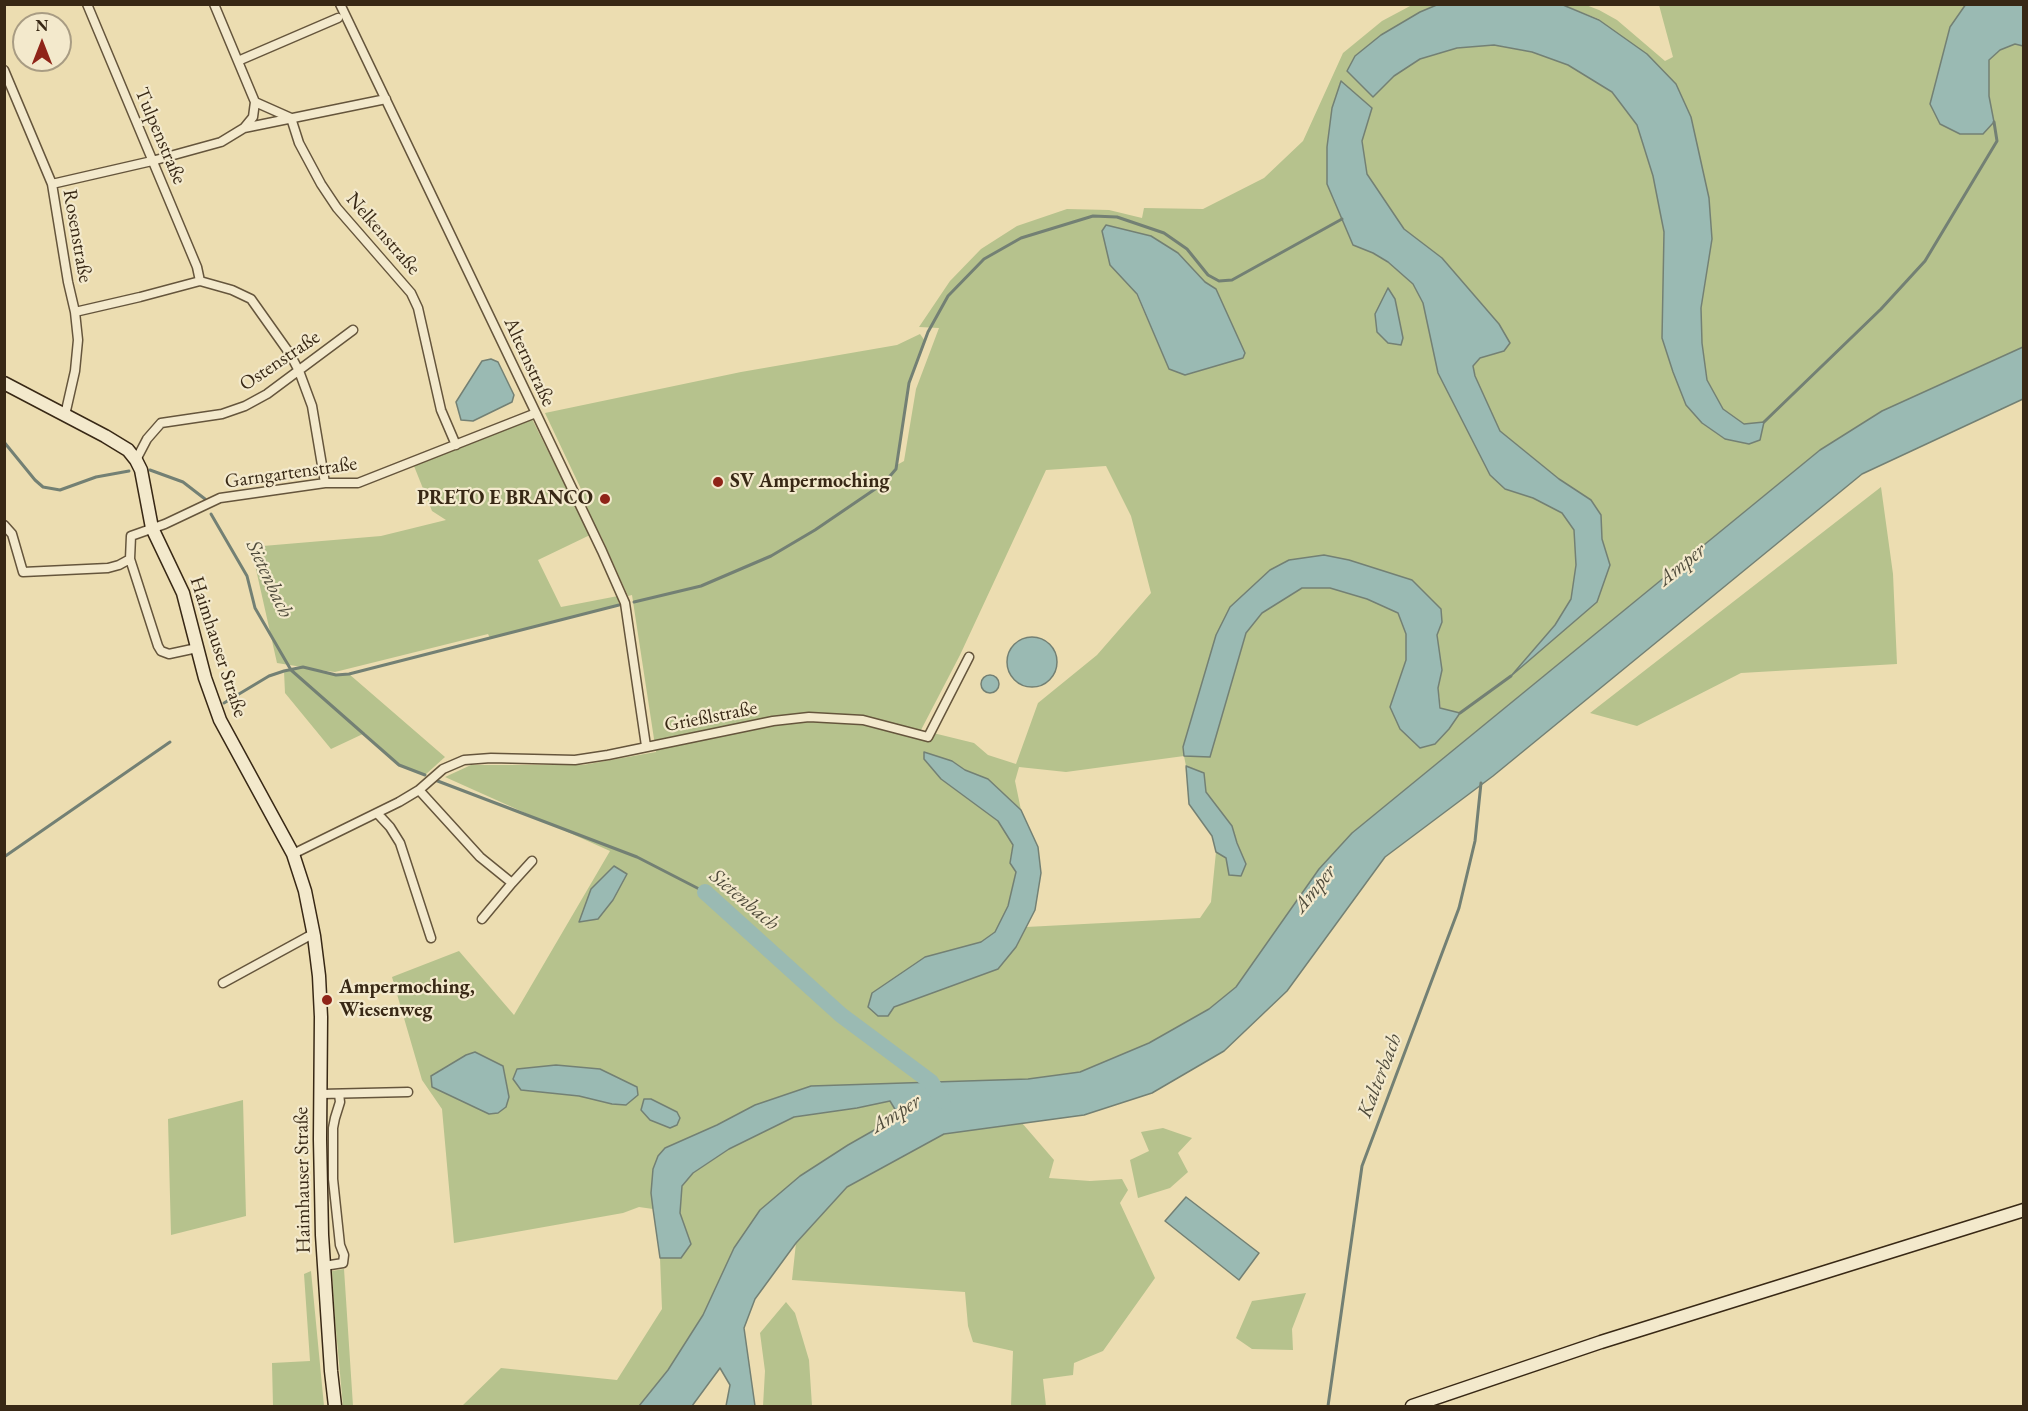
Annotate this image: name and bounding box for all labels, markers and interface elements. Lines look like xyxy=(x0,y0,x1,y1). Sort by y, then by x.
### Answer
north arrow xyxy=(12,12,72,72)
text: N xyxy=(36,15,48,36)
street label: Tulpenstraße xyxy=(129,84,191,188)
street label: Rosenstraße xyxy=(57,188,97,284)
street label: Nelkenstraße xyxy=(341,188,425,280)
street label: Alternstraße xyxy=(498,314,560,410)
street label: Ostenstraße xyxy=(235,325,325,397)
street label: Garngartenstraße xyxy=(223,452,359,494)
place label: SV Ampermoching xyxy=(730,470,890,494)
marker: SV Ampermoching xyxy=(711,475,725,489)
place label: PRETO E BRANCO xyxy=(417,487,593,511)
marker: PRETO E BRANCO xyxy=(598,492,612,506)
water label: Sietenbach xyxy=(240,536,298,622)
water label: Amper xyxy=(1653,538,1711,592)
street label: Haimhauser Straße xyxy=(184,574,252,720)
street label: Grießlstraße xyxy=(663,696,759,738)
water label: Amper xyxy=(1288,860,1342,918)
water label: Sietenbach xyxy=(704,864,784,936)
place label: Ampermoching, Wiesenweg xyxy=(339,976,475,1023)
marker: Ampermoching, Wiesenweg xyxy=(320,993,334,1007)
water label: Kalterbach xyxy=(1352,1030,1408,1122)
water label: Amper xyxy=(866,1089,926,1139)
street label: Haimhauser Straße xyxy=(290,1107,316,1253)

